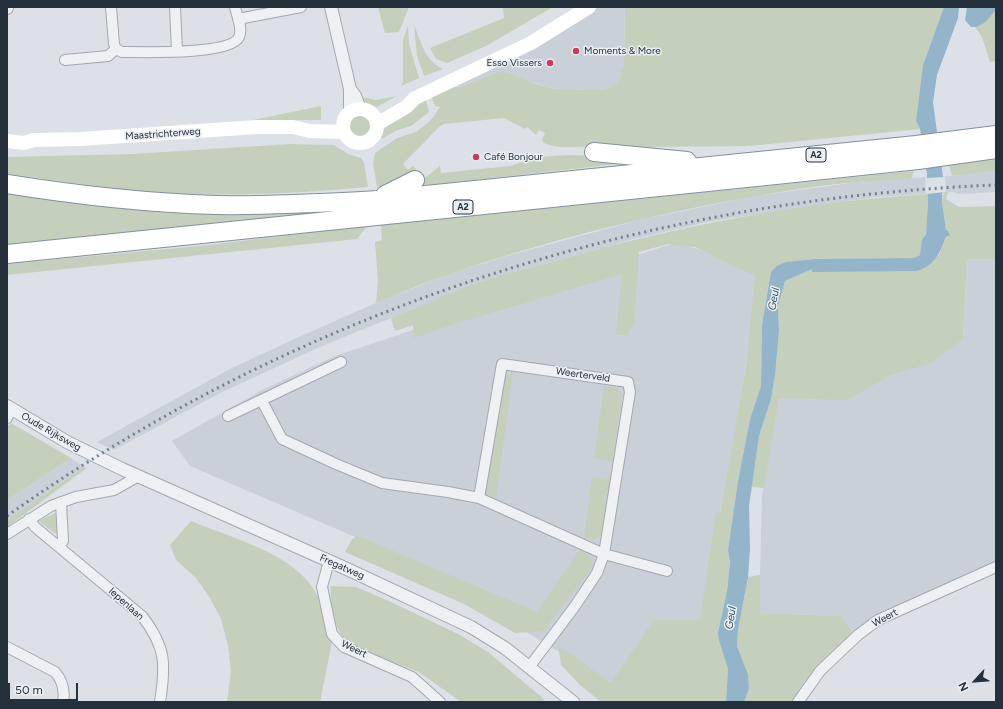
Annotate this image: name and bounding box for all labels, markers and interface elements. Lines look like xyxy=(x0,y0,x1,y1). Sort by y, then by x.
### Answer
place label: Moments & More xyxy=(584,45,661,57)
marker: Moments & More xyxy=(571,46,581,56)
place label: Esso Vissers xyxy=(486,57,542,69)
marker: Esso Vissers xyxy=(545,58,555,68)
street label: Maastrichterweg xyxy=(125,125,201,143)
road number: A2 xyxy=(806,148,826,162)
place label: Café Bonjour xyxy=(484,151,543,163)
marker: Café Bonjour xyxy=(471,152,481,162)
road number: A2 xyxy=(453,200,473,214)
water label: Geul xyxy=(766,287,782,311)
street label: Weerterveld xyxy=(555,365,611,385)
street label: Oude Rijksweg xyxy=(19,410,83,454)
street label: Fregatweg xyxy=(318,552,366,582)
street label: Iepenlaan xyxy=(106,585,146,623)
water label: Geul xyxy=(723,606,739,630)
street label: Weert xyxy=(870,606,900,630)
street label: Weert xyxy=(339,638,369,660)
north arrow xyxy=(955,661,995,701)
scale bar xyxy=(10,675,80,701)
text: N xyxy=(956,680,971,693)
text: 50 m xyxy=(15,683,43,697)

